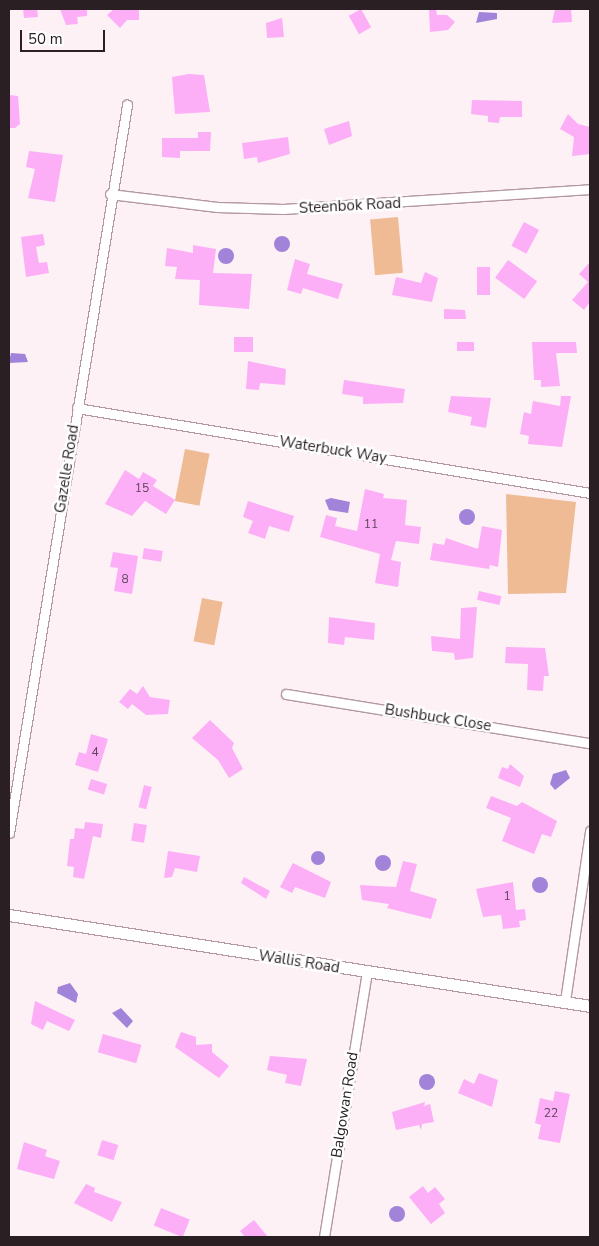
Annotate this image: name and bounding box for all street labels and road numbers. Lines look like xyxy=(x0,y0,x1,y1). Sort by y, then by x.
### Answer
street label: Steenbok Road xyxy=(299,194,401,218)
street label: Gazelle Road xyxy=(51,424,83,514)
street label: Waterbuck Way xyxy=(278,433,388,467)
street label: Bushbuck Close xyxy=(383,701,493,735)
street label: Wallis Road xyxy=(257,947,341,977)
street label: Balgowan Road xyxy=(328,1051,362,1159)

